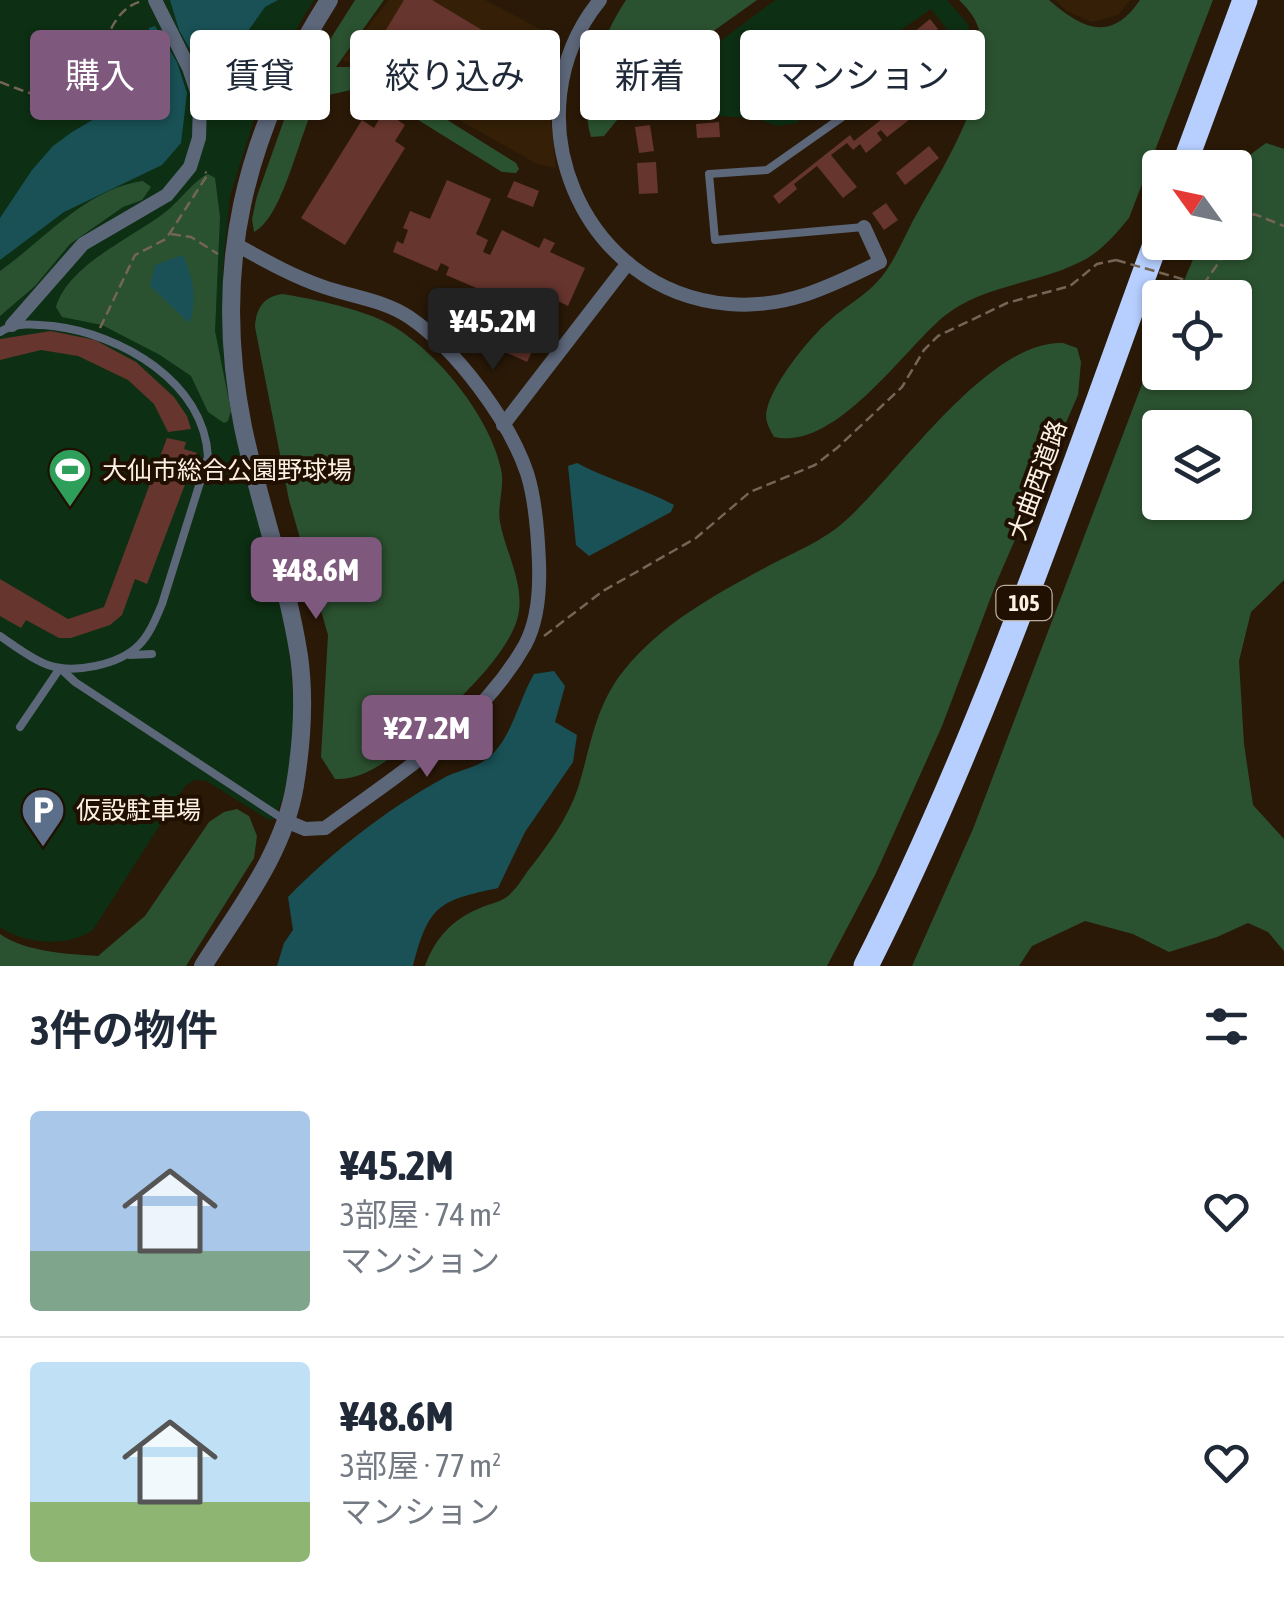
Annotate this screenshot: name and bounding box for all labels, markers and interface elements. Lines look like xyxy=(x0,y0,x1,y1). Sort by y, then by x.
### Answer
chip: 購入 xyxy=(30,30,170,120)
chip: 賃貸 xyxy=(190,30,330,120)
chip: 絞り込み xyxy=(350,30,560,120)
chip: 新着 xyxy=(580,30,720,120)
chip: マンション xyxy=(740,30,985,120)
north arrow xyxy=(1142,150,1252,260)
map controls xyxy=(1142,150,1252,520)
button: locate xyxy=(1142,280,1252,390)
pin: ¥45.2M xyxy=(412,288,574,373)
text: ¥45.2M xyxy=(450,302,536,339)
button: layers xyxy=(1142,410,1252,520)
street label: 大曲西道路 xyxy=(1002,416,1072,544)
sports icon: 大仙市総合公園野球場 xyxy=(47,447,93,508)
place label: 大仙市総合公園野球場 xyxy=(102,456,352,484)
pin: ¥48.6M xyxy=(235,537,397,622)
text: ¥48.6M xyxy=(273,551,359,588)
road number: 105 xyxy=(996,586,1052,620)
pin: ¥27.2M xyxy=(346,695,508,780)
text: ¥27.2M xyxy=(384,709,470,746)
parking icon: 仮設駐車場 xyxy=(20,787,66,848)
place label: 仮設駐車場 xyxy=(76,796,201,824)
icon: filters xyxy=(1199,999,1254,1054)
text: 3件の物件 xyxy=(30,1006,218,1054)
text: ¥45.2M xyxy=(340,1141,454,1189)
icon: home xyxy=(110,1151,230,1271)
icon: heart xyxy=(1199,1184,1254,1239)
text: 3部屋 · 74 m² xyxy=(340,1196,501,1233)
text: マンション xyxy=(340,1242,500,1279)
text: ¥48.6M xyxy=(340,1392,454,1440)
icon: home xyxy=(110,1402,230,1522)
icon: heart xyxy=(1199,1435,1254,1490)
text: 3部屋 · 77 m² xyxy=(340,1447,501,1484)
text: マンション xyxy=(340,1493,500,1530)

